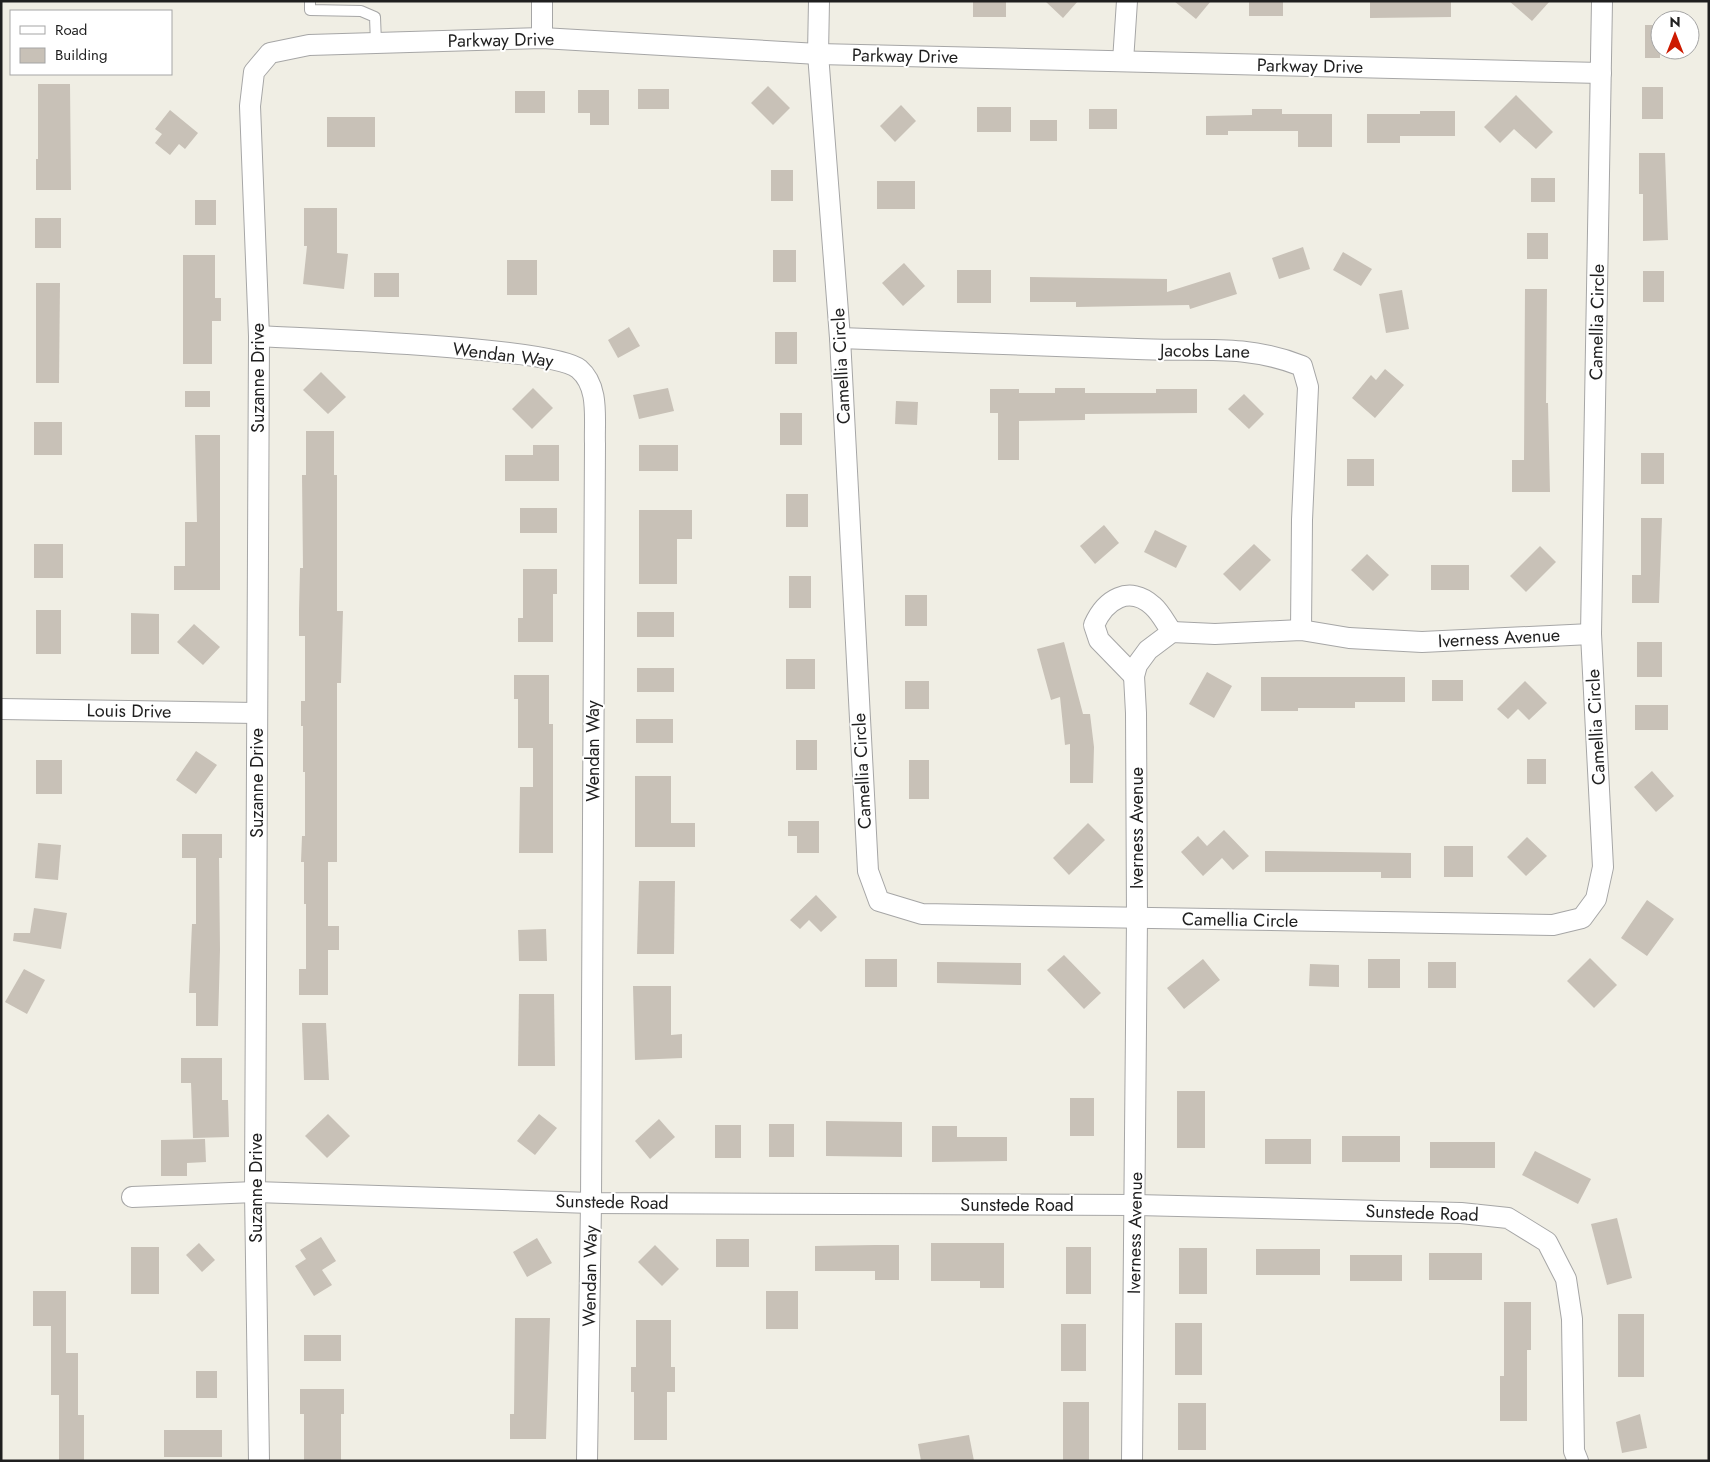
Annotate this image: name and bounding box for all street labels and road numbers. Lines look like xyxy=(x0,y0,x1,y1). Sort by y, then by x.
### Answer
street label: Parkway Drive xyxy=(448,26,554,54)
street label: Parkway Drive xyxy=(852,42,958,70)
street label: Parkway Drive xyxy=(1257,52,1363,80)
street label: Camellia Circle xyxy=(1583,264,1611,380)
street label: Camellia Circle xyxy=(825,307,857,425)
street label: Suzanne Drive xyxy=(245,323,271,433)
street label: Wendan Way xyxy=(451,336,555,374)
street label: Jacobs Lane xyxy=(1158,337,1250,365)
street label: Iverness Avenue xyxy=(1437,622,1561,654)
street label: Camellia Circle xyxy=(1580,668,1612,786)
street label: Louis Drive xyxy=(86,697,172,725)
street label: Wendan Way xyxy=(580,700,606,802)
street label: Camellia Circle xyxy=(846,712,878,830)
street label: Suzanne Drive xyxy=(244,728,270,838)
street label: Iverness Avenue xyxy=(1124,767,1150,889)
street label: Camellia Circle xyxy=(1182,906,1298,934)
street label: Suzanne Drive xyxy=(243,1133,269,1243)
street label: Iverness Avenue xyxy=(1121,1172,1149,1294)
street label: Sunstede Road xyxy=(555,1188,669,1216)
street label: Sunstede Road xyxy=(960,1192,1074,1218)
street label: Sunstede Road xyxy=(1365,1198,1479,1228)
street label: Wendan Way xyxy=(576,1225,604,1327)

